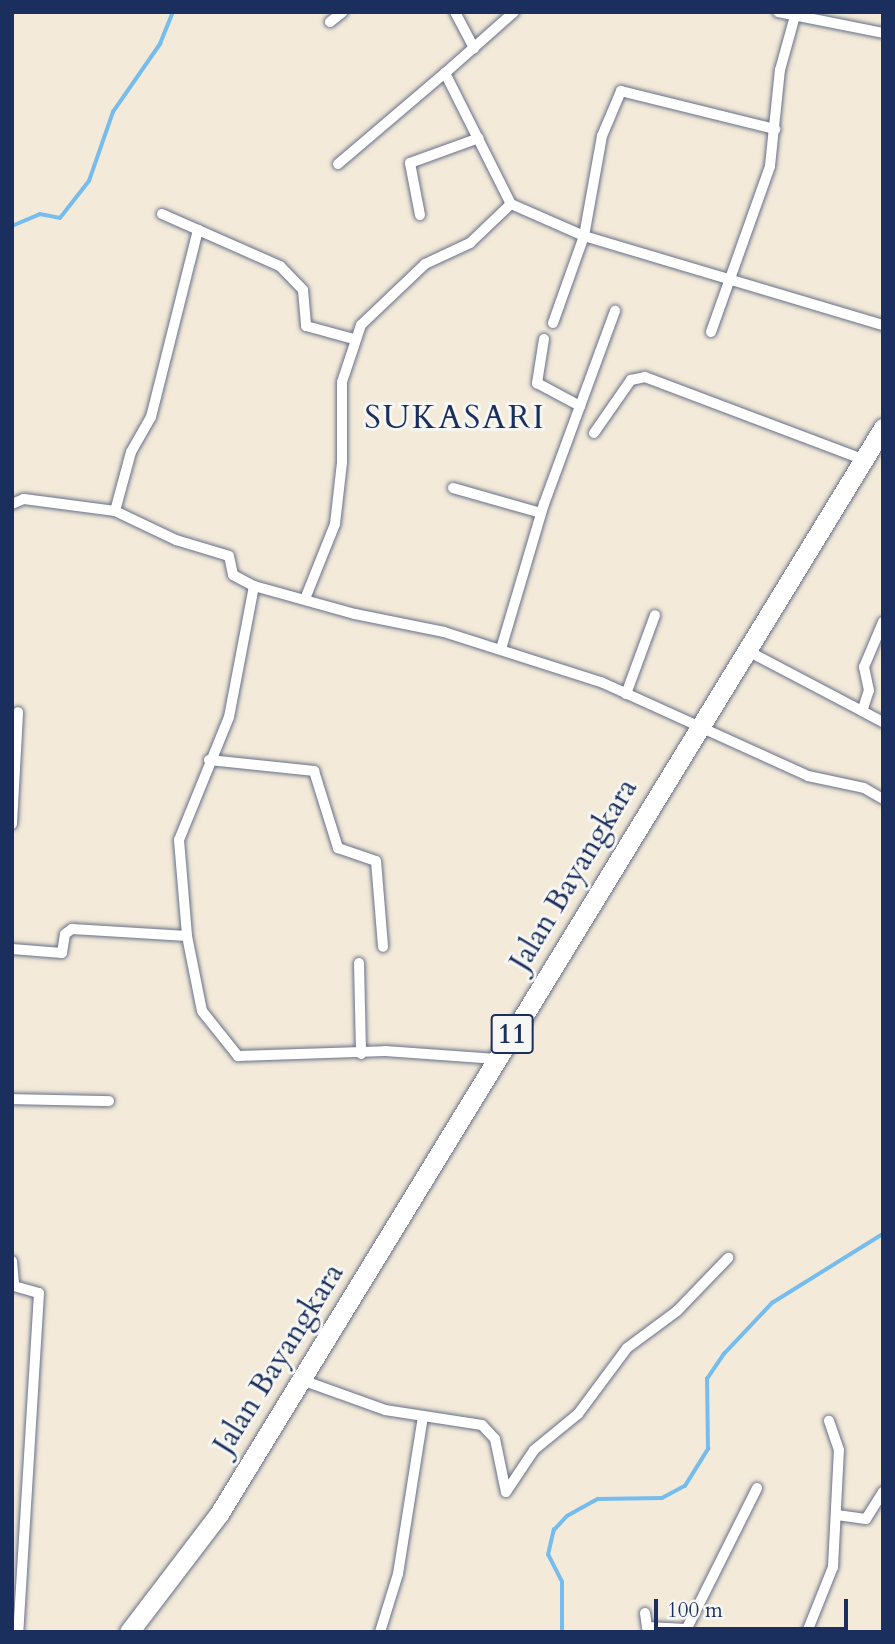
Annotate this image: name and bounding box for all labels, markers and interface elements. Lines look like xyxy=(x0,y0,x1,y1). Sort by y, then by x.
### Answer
district label: SUKASARI xyxy=(365,398,545,438)
street label: Jalan Bayangkara xyxy=(502,772,646,978)
road number: 11 xyxy=(489,1010,535,1058)
street label: Jalan Bayangkara xyxy=(206,1257,352,1461)
scale bar xyxy=(657,1584,851,1628)
text: 100 m xyxy=(667,1596,723,1625)

